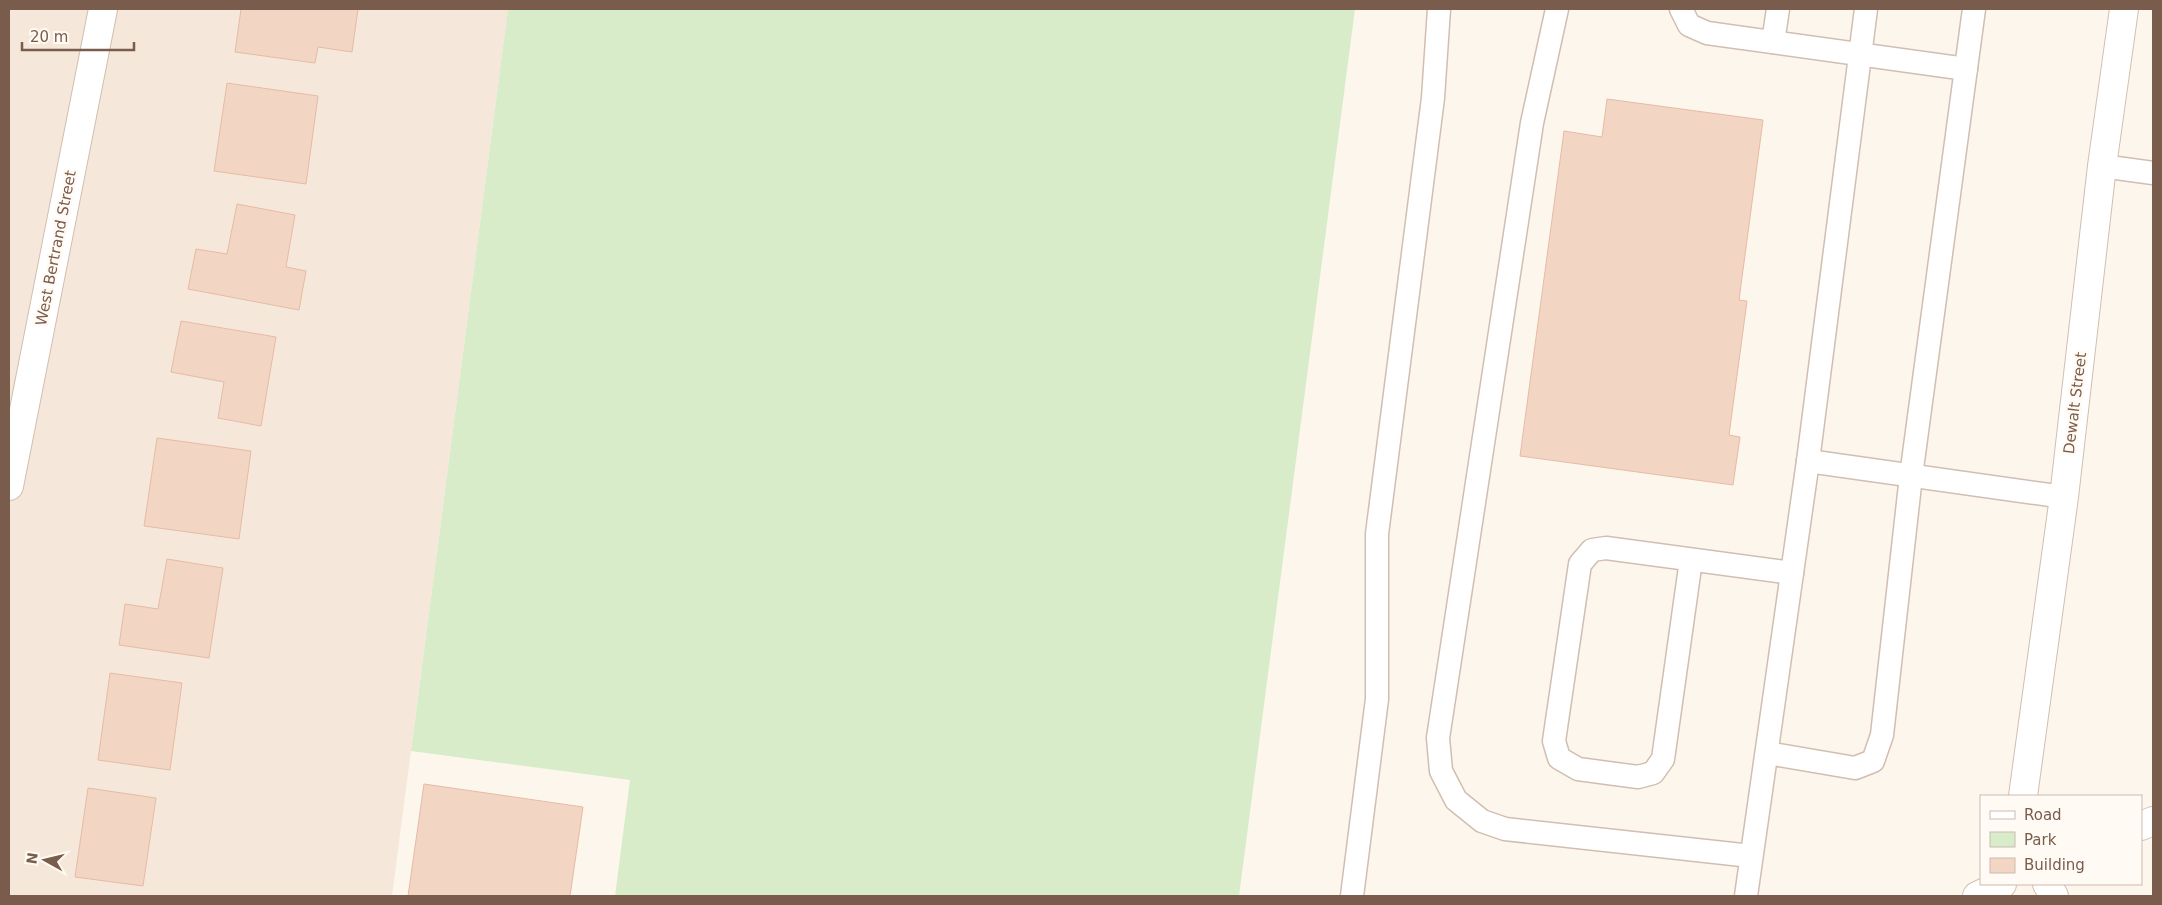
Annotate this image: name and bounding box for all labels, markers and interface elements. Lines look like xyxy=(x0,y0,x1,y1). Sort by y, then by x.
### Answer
scale bar xyxy=(22,20,135,52)
text: 20 m xyxy=(30,28,68,46)
street label: West Bertrand Street xyxy=(32,169,80,327)
street label: Dewalt Street xyxy=(2060,351,2090,455)
legend xyxy=(1980,795,2142,885)
text: Road xyxy=(2024,806,2062,824)
text: Park xyxy=(2024,831,2057,849)
north arrow xyxy=(20,835,70,885)
text: N xyxy=(23,851,41,865)
text: Building xyxy=(2024,856,2085,874)

